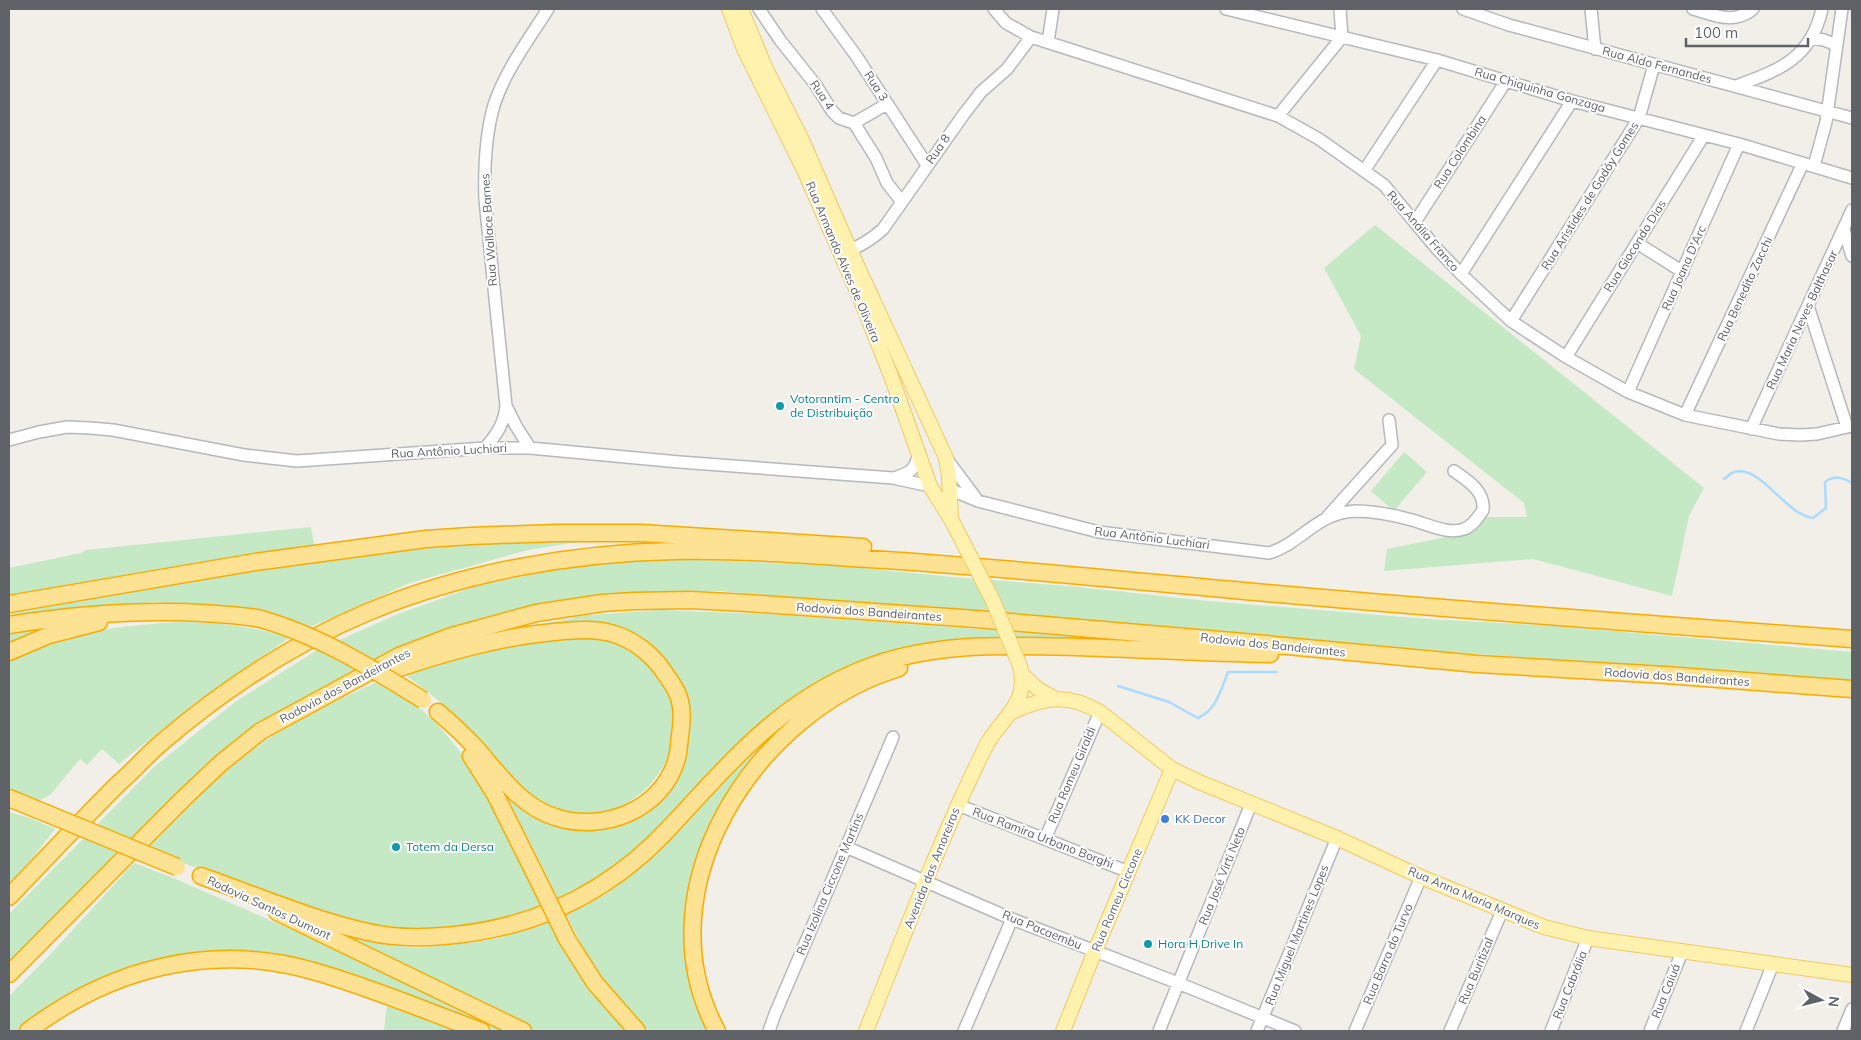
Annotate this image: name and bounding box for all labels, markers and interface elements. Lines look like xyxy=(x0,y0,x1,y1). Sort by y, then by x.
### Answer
scale bar xyxy=(1686,15,1808,47)
text: 100 m xyxy=(1694,23,1738,42)
street label: Rua Aldo Fernandes xyxy=(1601,43,1714,86)
street label: Rua Chiquinha Gonzaga xyxy=(1473,64,1607,115)
street label: Rua 3 xyxy=(861,68,892,104)
street label: Rua 4 xyxy=(807,77,838,112)
street label: Rua Colombina xyxy=(1430,112,1489,191)
street label: Rua Aristides de Godóy Gomes xyxy=(1538,119,1642,273)
street label: Rua 8 xyxy=(922,131,953,166)
street label: Rua Wallace Barnes xyxy=(477,173,500,287)
street label: Rua Armando Alves de Oliveira xyxy=(803,179,884,344)
street label: Rua Anália Franco xyxy=(1384,187,1463,274)
street label: Rua Giocondo Dias xyxy=(1600,197,1669,295)
street label: Rua Joana D'Arc xyxy=(1658,223,1709,313)
street label: Rua Benedito Zacchi xyxy=(1714,234,1775,344)
street label: Rua Maria Neves Balthasar xyxy=(1763,247,1841,392)
place label: Votorantim - Centro de Distribuição xyxy=(790,391,900,420)
marker: Votorantim - Centro de Distribuição xyxy=(774,400,786,412)
street label: Rua Antônio Luchiari xyxy=(391,440,507,461)
street label: Rua Antônio Luchiari xyxy=(1094,523,1211,552)
street label: Rodovia dos Bandeirantes xyxy=(796,599,942,624)
street label: Rodovia dos Bandeirantes xyxy=(1200,629,1346,660)
street label: Rodovia dos Bandeirantes xyxy=(277,645,413,726)
street label: Rodovia dos Bandeirantes xyxy=(1604,664,1750,689)
street label: Rua Romeu Giraldi xyxy=(1044,724,1099,825)
street label: Rua Ramira Urbano Borghi xyxy=(970,804,1116,871)
street label: Avenida das Amoreiras xyxy=(900,805,963,931)
street label: Rua Izolina Ciccone Martins xyxy=(793,810,866,957)
place label: KK Decor xyxy=(1175,811,1227,826)
marker: KK Decor xyxy=(1159,813,1171,825)
street label: Rua José Virti Neto xyxy=(1195,824,1248,927)
place label: Totem da Dersa xyxy=(406,839,494,854)
marker: Totem da Dersa xyxy=(390,841,402,853)
street label: Rua Romeu Ciccone xyxy=(1088,846,1145,954)
street label: Rua Miguel Martines Lopes xyxy=(1261,862,1332,1007)
street label: Rua Anna Maria Marques xyxy=(1406,863,1543,932)
street label: Rodovia Santos Dumont xyxy=(205,872,333,943)
street label: Rua Barra do Turvo xyxy=(1359,901,1416,1007)
street label: Rua Pacaembu xyxy=(1000,907,1084,952)
street label: Rua Buritizal xyxy=(1455,935,1496,1006)
place label: Hora H Drive In xyxy=(1158,936,1243,951)
marker: Hora H Drive In xyxy=(1142,938,1154,950)
street label: Rua Cabrália xyxy=(1549,948,1590,1021)
street label: Rua Caiuá xyxy=(1648,961,1683,1020)
north arrow xyxy=(1796,975,1846,1025)
text: N xyxy=(1824,995,1843,1008)

